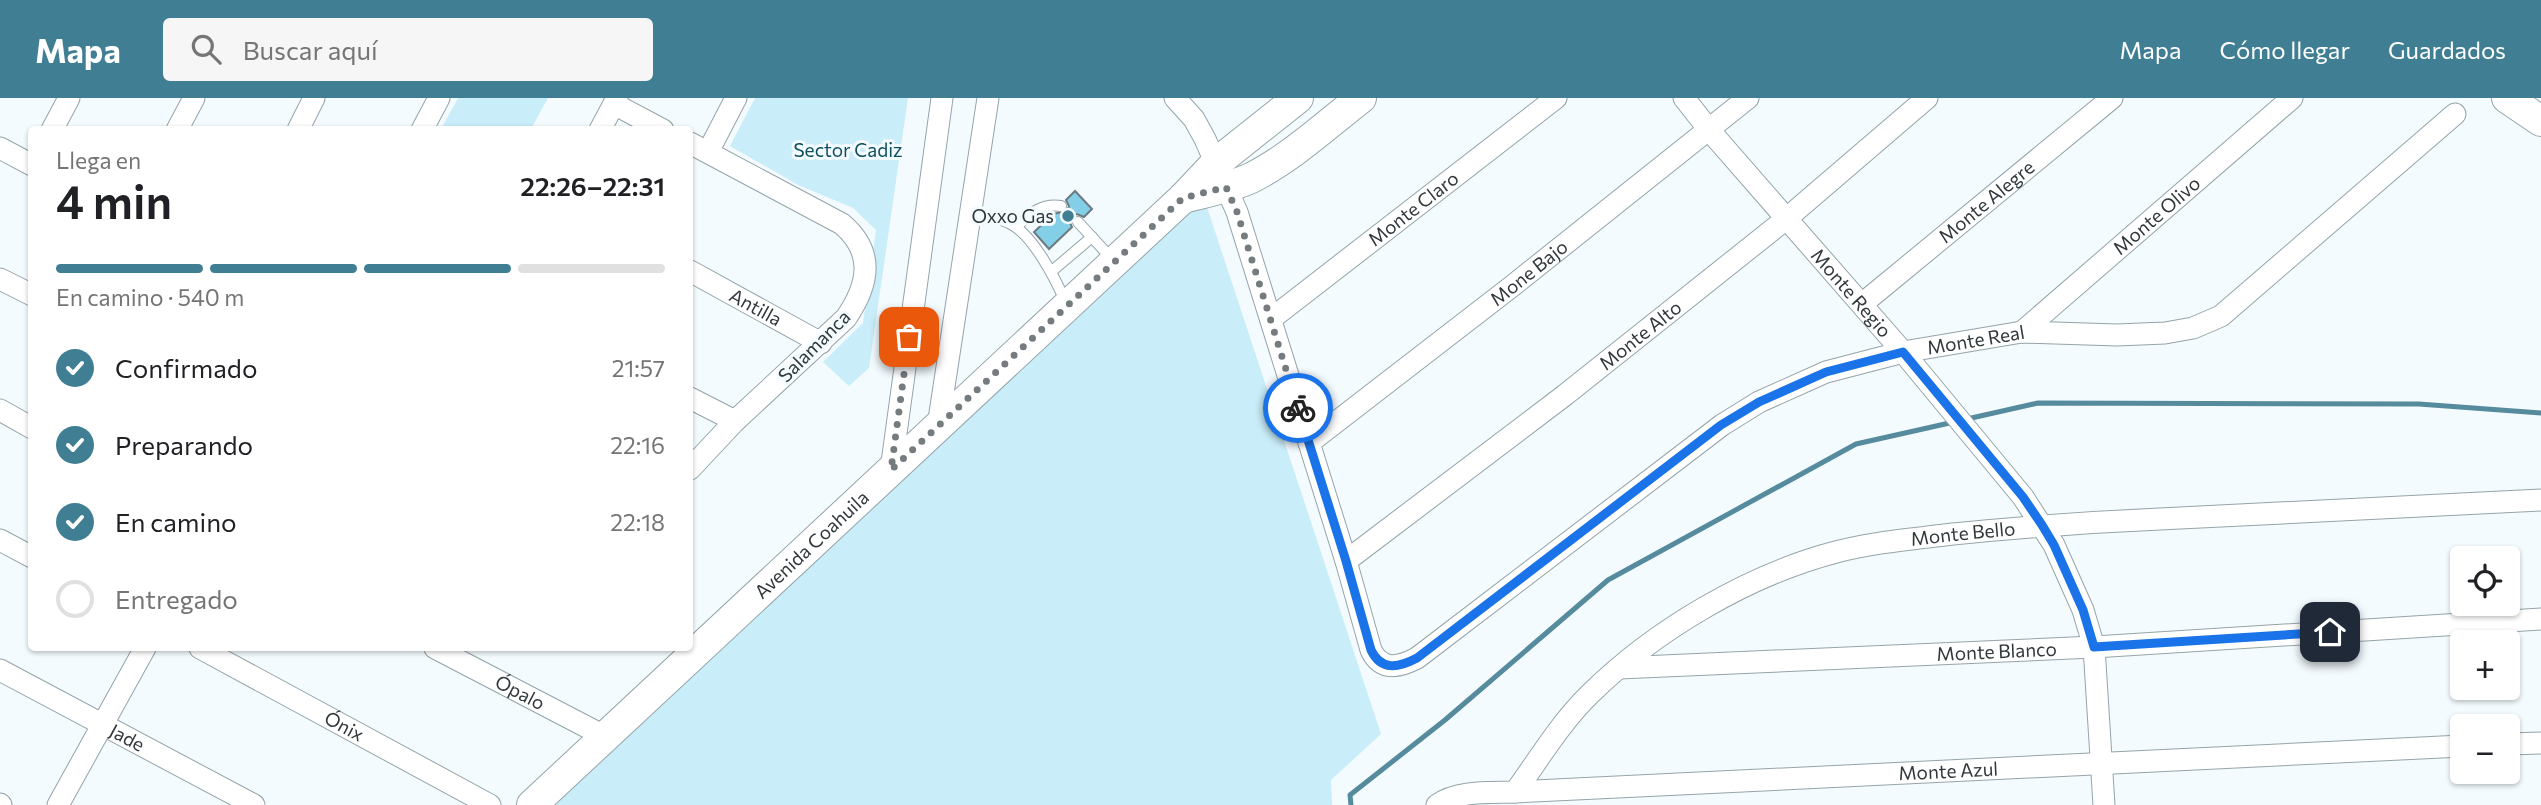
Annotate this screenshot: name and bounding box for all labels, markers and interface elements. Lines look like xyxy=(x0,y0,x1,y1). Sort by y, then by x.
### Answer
search box xyxy=(163,18,653,81)
text: Mapa xyxy=(35,29,121,70)
icon: search xyxy=(187,30,225,68)
text: Buscar aquí xyxy=(243,34,378,65)
text: Mapa xyxy=(2119,35,2182,64)
text: Cómo llegar xyxy=(2220,35,2350,64)
text: Guardados xyxy=(2388,35,2506,64)
park label: Sector Cadiz xyxy=(793,138,903,161)
text: Llega en xyxy=(56,146,141,174)
street label: Monte Alegre xyxy=(1933,155,2039,247)
street label: Monte Claro xyxy=(1363,166,1463,251)
text: 22:26–22:31 xyxy=(520,170,665,201)
street label: Monte Olivo xyxy=(2108,171,2204,259)
text: 4 min xyxy=(56,172,172,228)
place label: Oxxo Gas xyxy=(971,204,1054,227)
marker: Oxxo Gas xyxy=(1060,208,1076,224)
street label: Mone Bajo xyxy=(1485,235,1572,310)
street label: Monte Regio xyxy=(1807,243,1897,342)
text: En camino · 540 m xyxy=(56,283,244,311)
street label: Antilla xyxy=(726,283,786,330)
street label: Monte Alto xyxy=(1594,295,1686,374)
street label: Salamanca xyxy=(773,305,855,387)
pin xyxy=(879,307,939,367)
icon: bag xyxy=(890,318,928,356)
street label: Monte Real xyxy=(1925,320,2026,359)
icon: check xyxy=(56,349,94,387)
text: Confirmado xyxy=(115,352,257,383)
text: 21:57 xyxy=(612,354,665,382)
courier xyxy=(1263,373,1333,443)
icon: bike xyxy=(1279,389,1317,427)
icon: check xyxy=(56,426,94,464)
text: Preparando xyxy=(115,429,253,460)
text: 22:16 xyxy=(610,431,665,459)
street label: Avenida Coahuila xyxy=(749,485,873,603)
icon: check xyxy=(56,503,94,541)
text: En camino xyxy=(115,506,237,537)
text: 22:18 xyxy=(610,508,665,536)
street label: Monte Bello xyxy=(1909,516,2016,550)
map controls xyxy=(2450,546,2520,784)
button: locate xyxy=(2450,546,2520,616)
text: Entregado xyxy=(115,583,238,614)
pin xyxy=(2300,602,2360,662)
icon: home xyxy=(2311,613,2349,651)
button: + xyxy=(2450,630,2520,700)
street label: Monte Blanco xyxy=(1936,637,2057,665)
street label: Ópalo xyxy=(492,669,549,714)
street label: Ónix xyxy=(321,705,368,746)
button: − xyxy=(2450,714,2520,784)
street label: Jade xyxy=(106,718,149,756)
street label: Monte Azul xyxy=(1898,757,1999,784)

